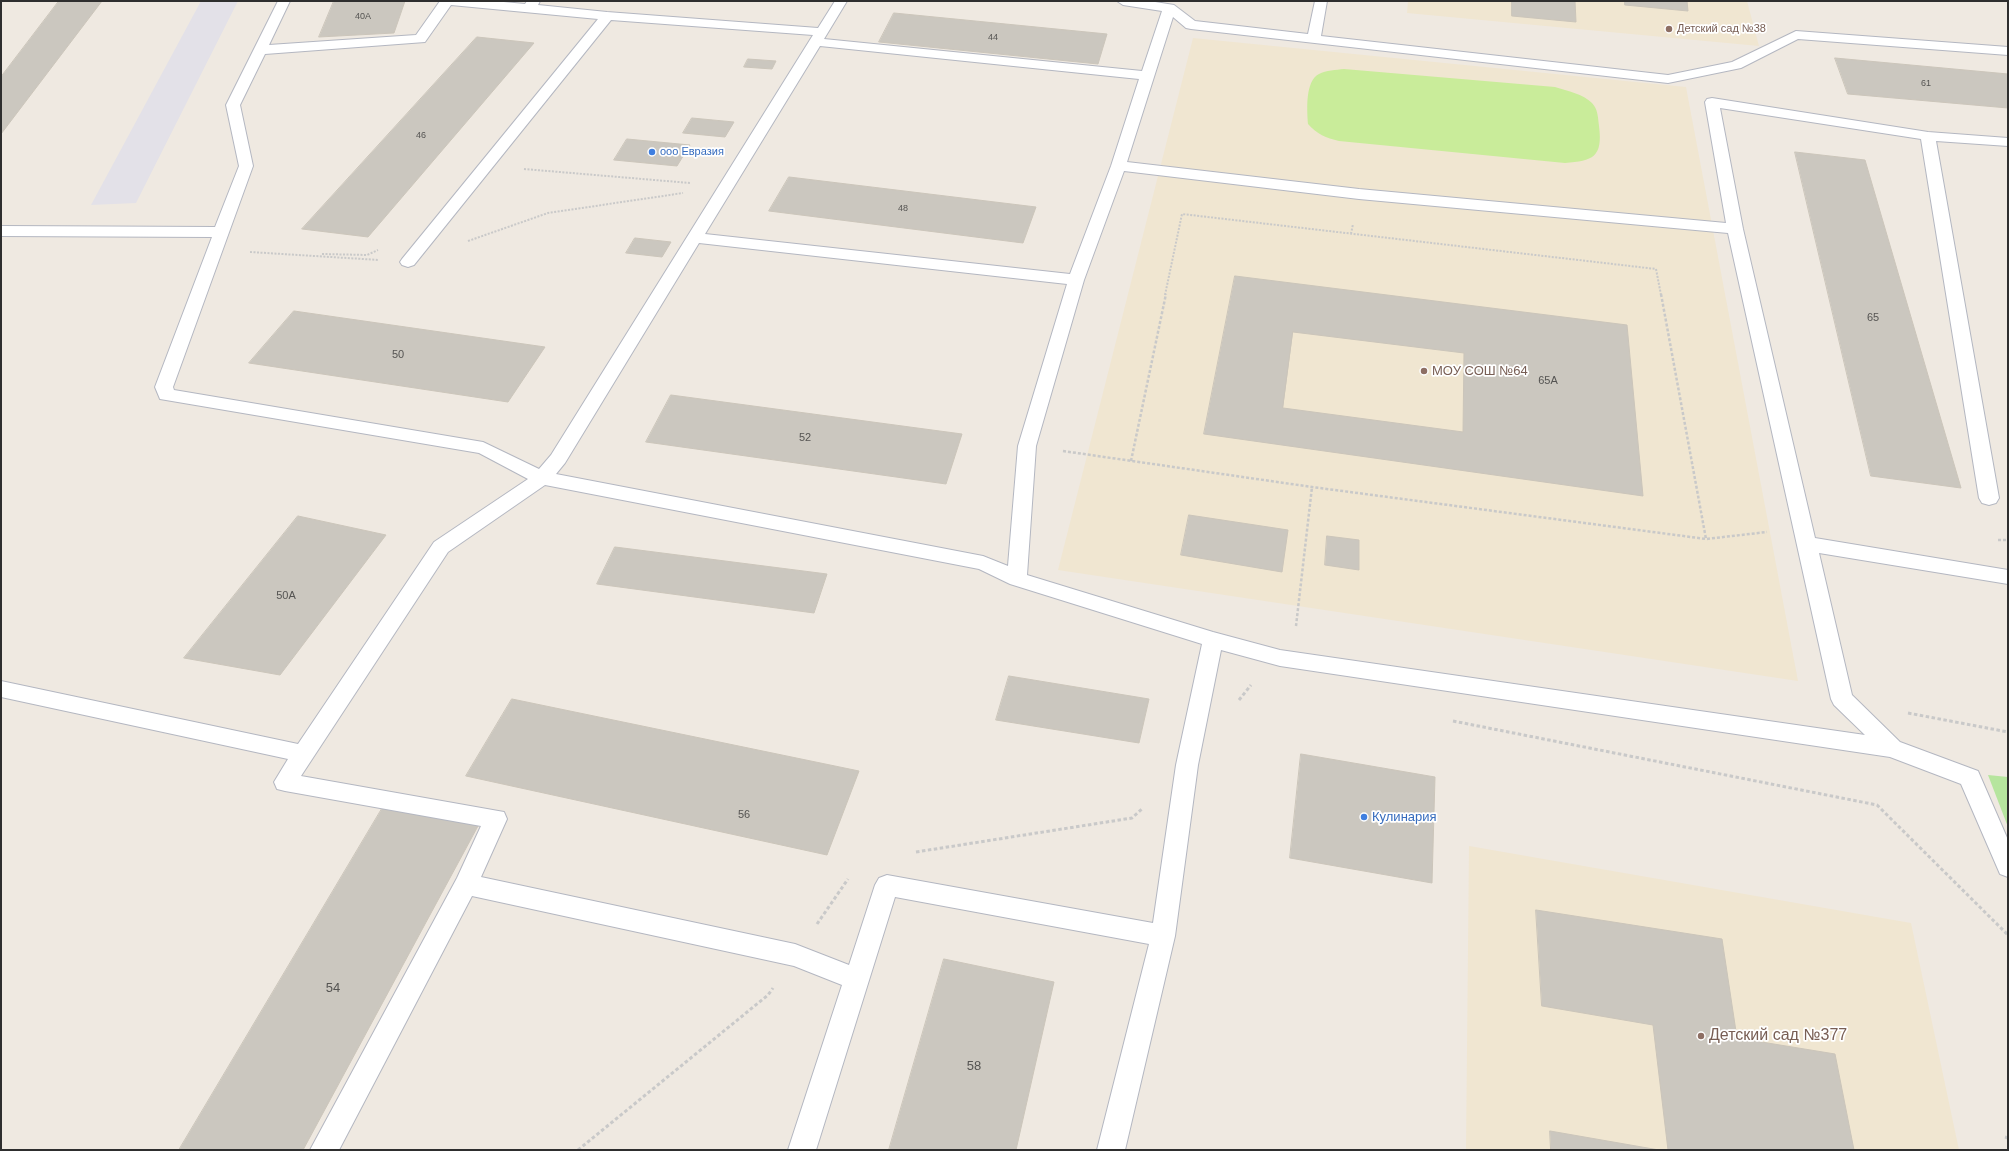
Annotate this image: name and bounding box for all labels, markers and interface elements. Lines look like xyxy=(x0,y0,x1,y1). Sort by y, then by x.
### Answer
house number: 40А xyxy=(355,12,371,22)
place label: Детский сад №38 xyxy=(1677,22,1766,36)
marker: Детский сад №38 xyxy=(1664,24,1674,34)
house number: 44 xyxy=(988,33,998,43)
house number: 61 xyxy=(1921,79,1931,89)
house number: 46 xyxy=(416,131,426,141)
place label: ооо Евразия xyxy=(660,145,724,159)
marker: ооо Евразия xyxy=(647,147,657,157)
house number: 48 xyxy=(898,204,908,214)
house number: 65 xyxy=(1867,311,1879,325)
house number: 50 xyxy=(392,348,404,362)
place label: МОУ СОШ №64 xyxy=(1432,363,1528,379)
marker: МОУ СОШ №64 xyxy=(1419,366,1429,376)
house number: 65А xyxy=(1538,374,1558,388)
house number: 52 xyxy=(799,431,811,445)
house number: 50А xyxy=(276,589,296,603)
house number: 56 xyxy=(738,808,750,822)
place label: Кулинария xyxy=(1372,809,1437,825)
marker: Кулинария xyxy=(1359,812,1369,822)
house number: 54 xyxy=(326,980,340,996)
place label: Детский сад №377 xyxy=(1709,1026,1847,1046)
marker: Детский сад №377 xyxy=(1696,1031,1706,1041)
house number: 58 xyxy=(967,1058,981,1074)

